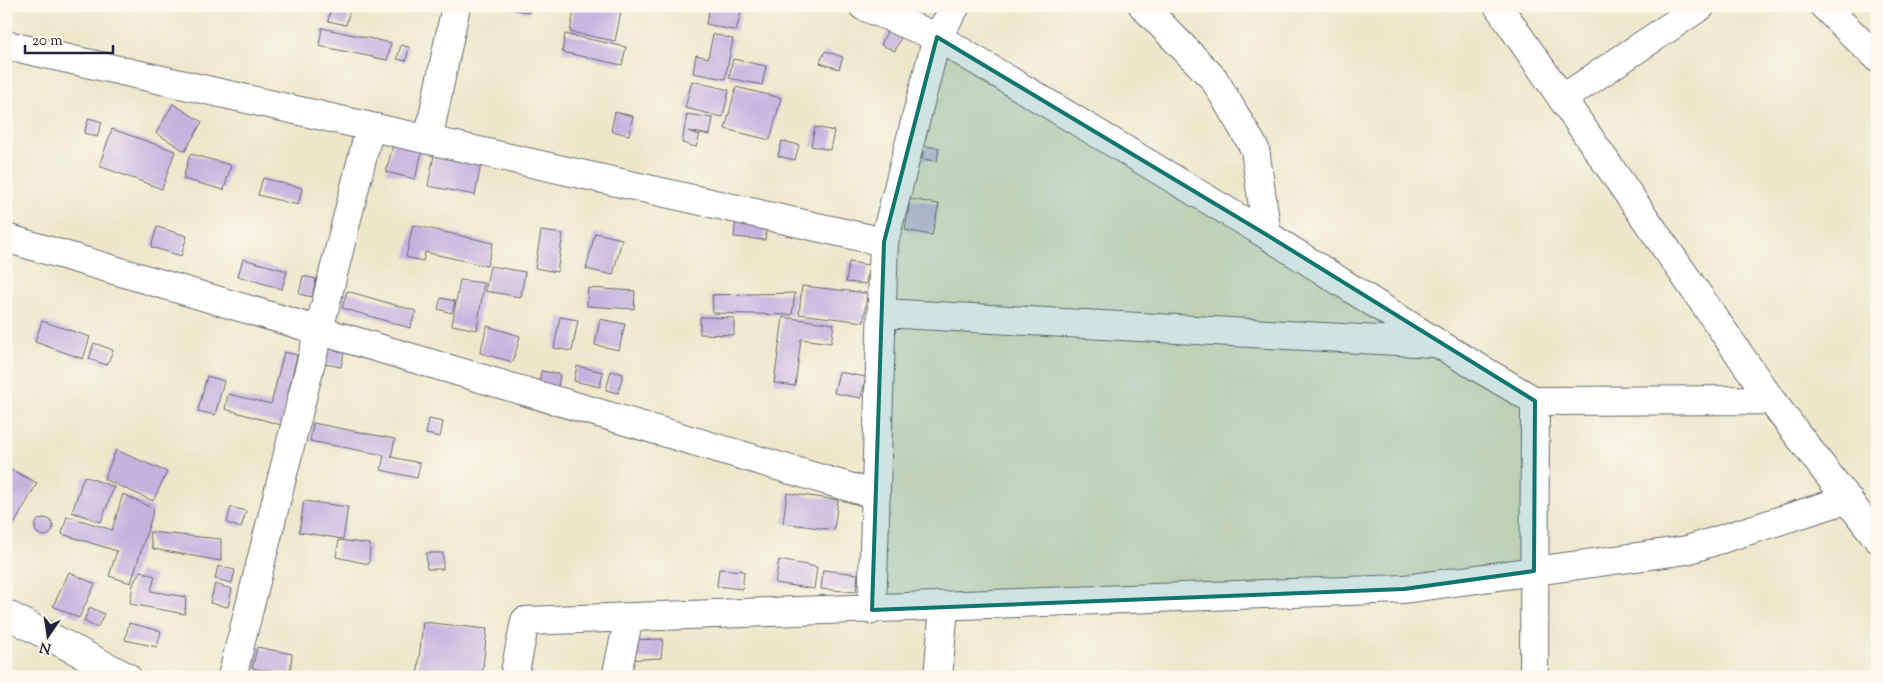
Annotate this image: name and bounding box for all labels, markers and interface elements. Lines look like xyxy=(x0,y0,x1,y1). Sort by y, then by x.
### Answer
scale bar xyxy=(25,22,112,54)
text: 20 m xyxy=(32,31,63,52)
north arrow xyxy=(22,610,72,660)
text: N xyxy=(38,636,53,658)

